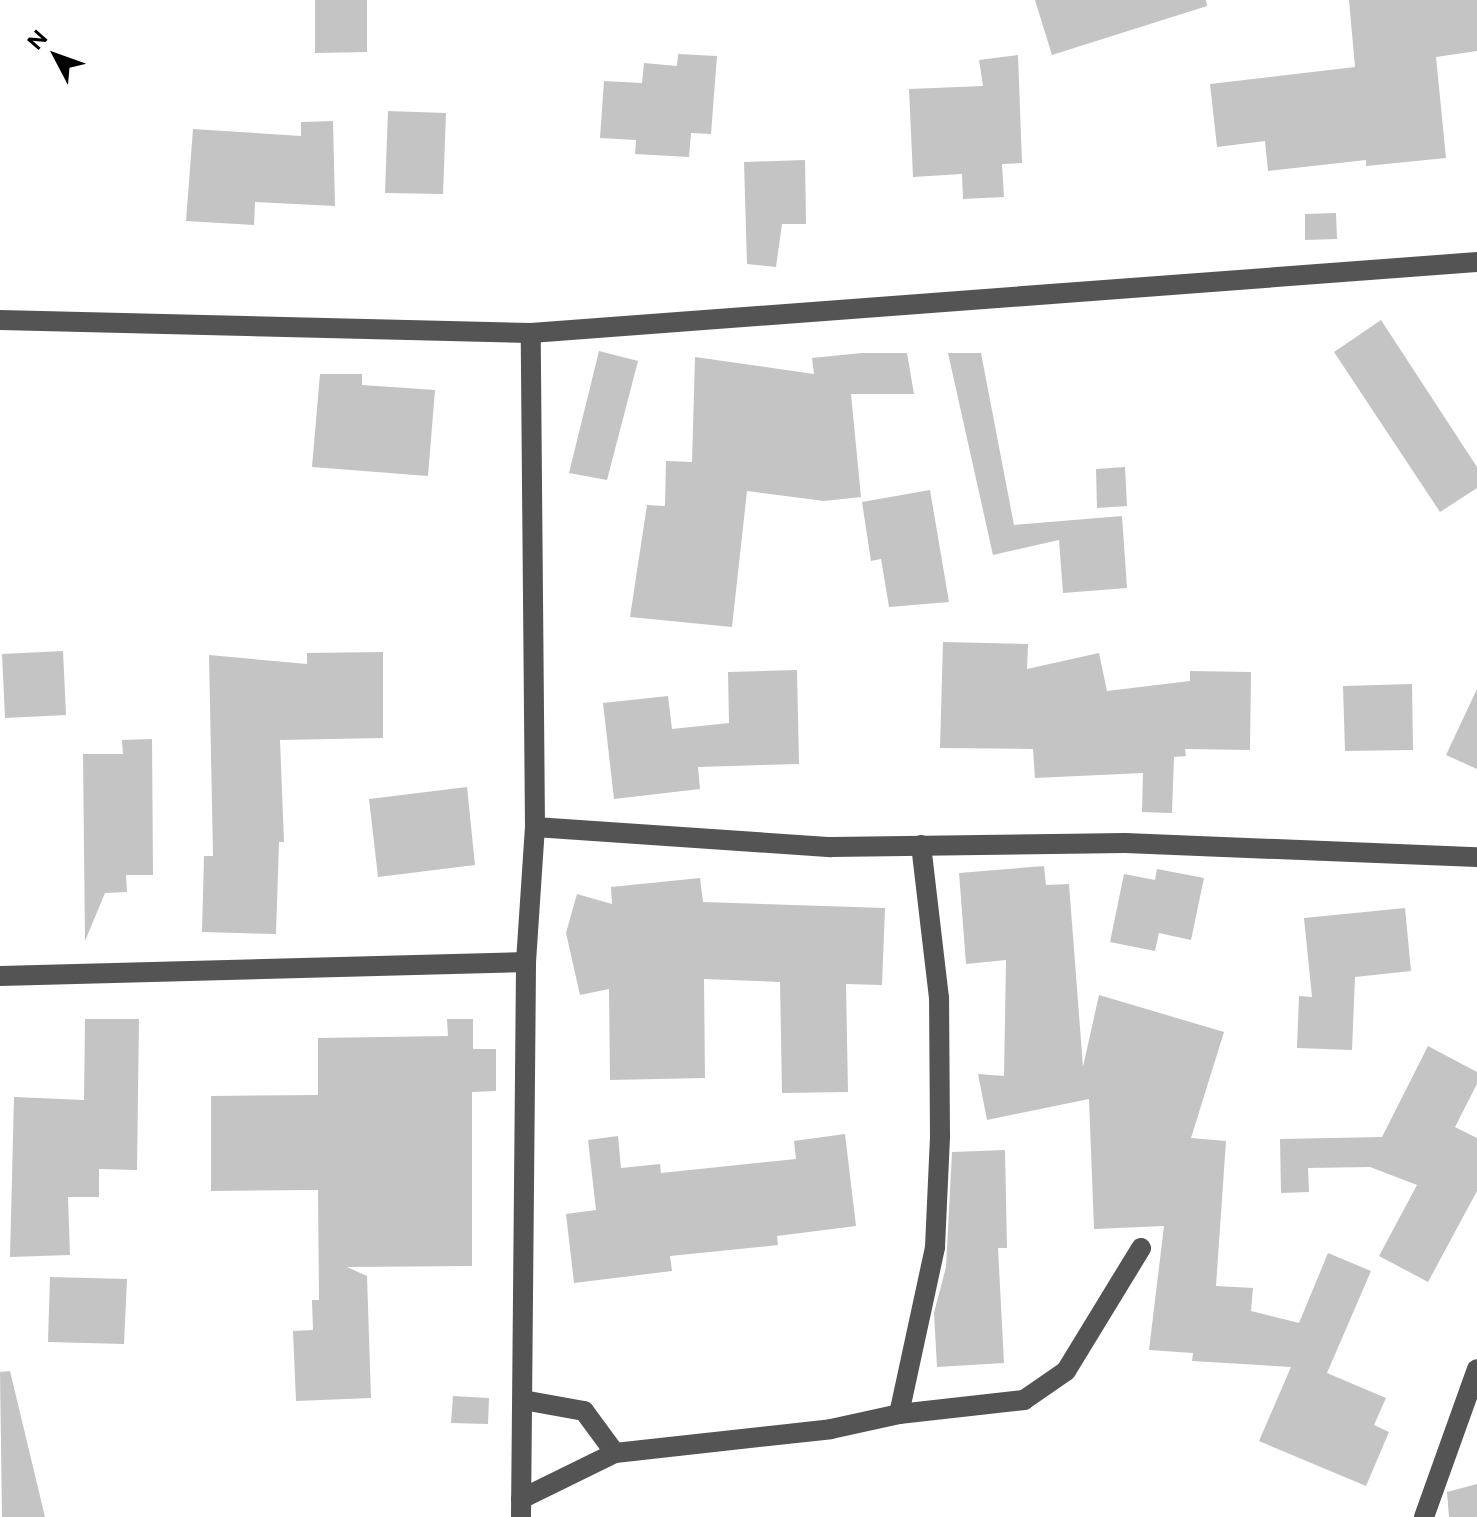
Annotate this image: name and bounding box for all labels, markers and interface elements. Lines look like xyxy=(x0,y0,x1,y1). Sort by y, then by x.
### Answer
north arrow xyxy=(16,16,96,96)
text: N xyxy=(22,25,53,55)

